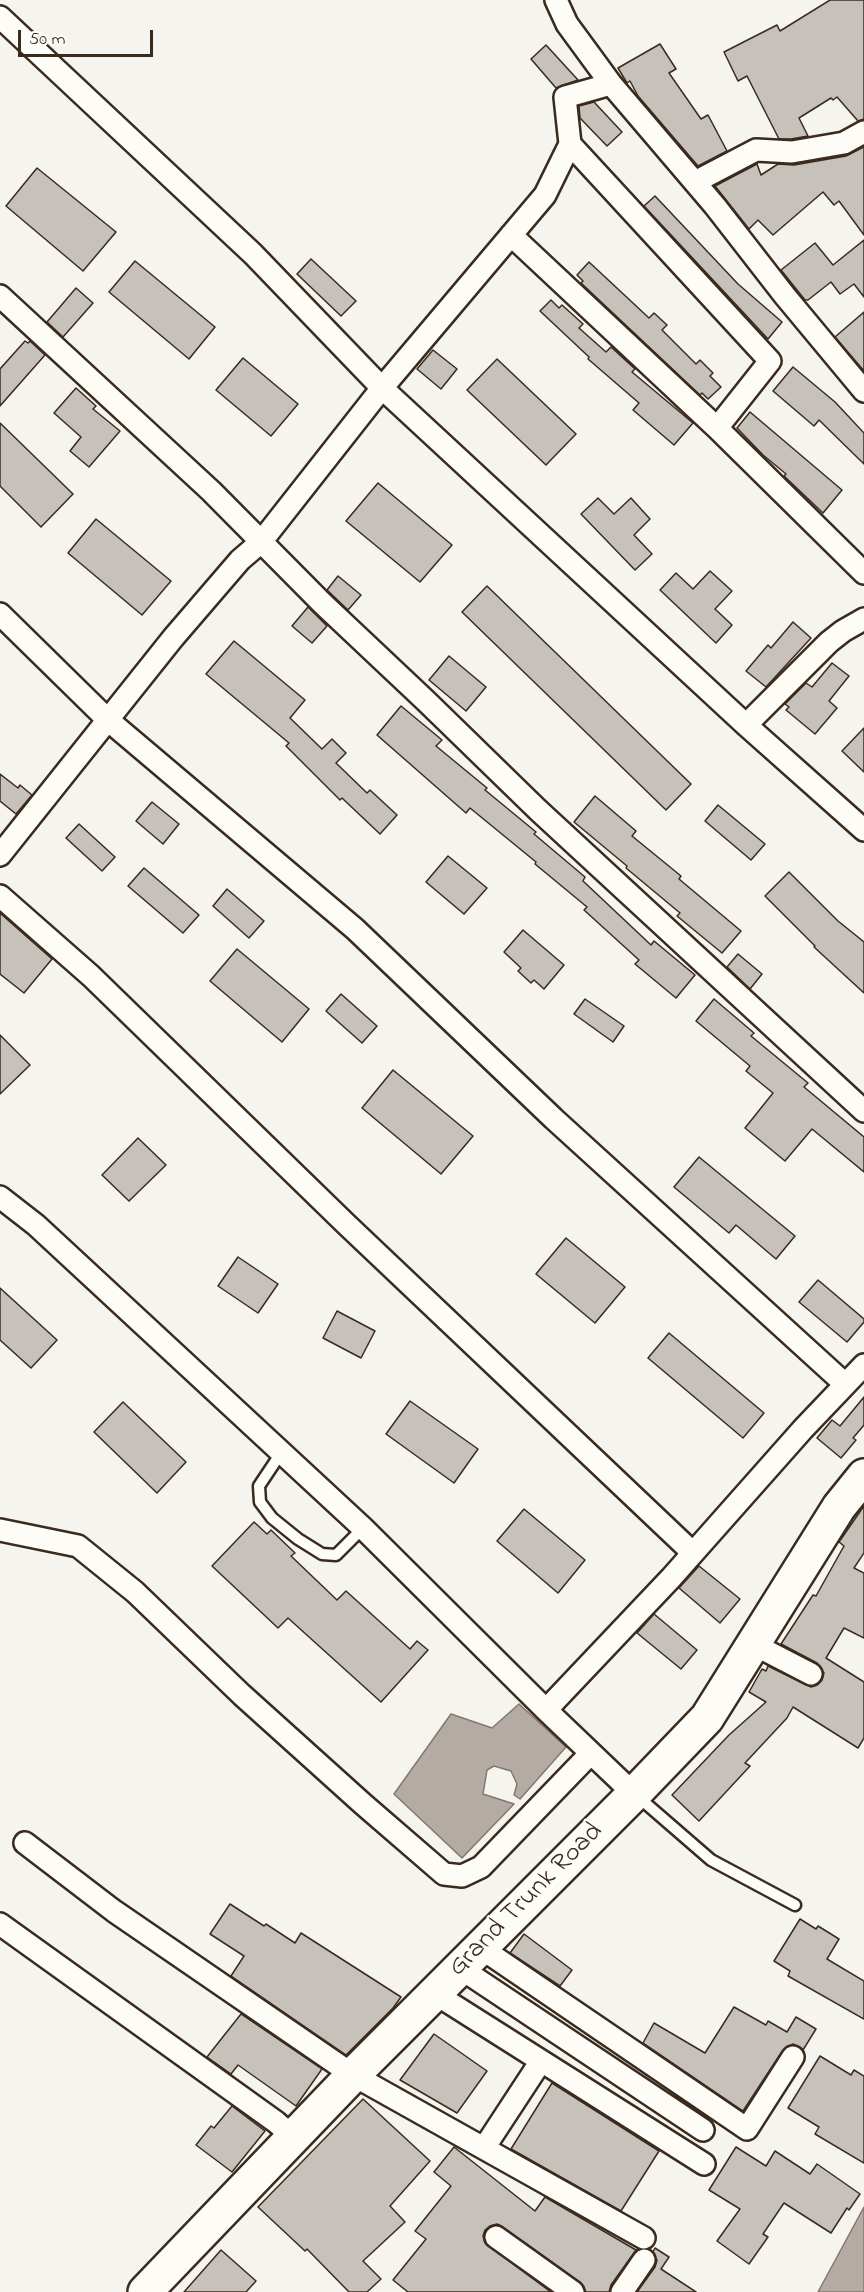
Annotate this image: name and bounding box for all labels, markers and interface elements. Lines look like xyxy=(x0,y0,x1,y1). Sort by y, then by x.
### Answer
scale bar xyxy=(21,18,156,56)
text: 50 m xyxy=(29,27,66,53)
street label: Grand Trunk Road xyxy=(443,1817,611,1985)

